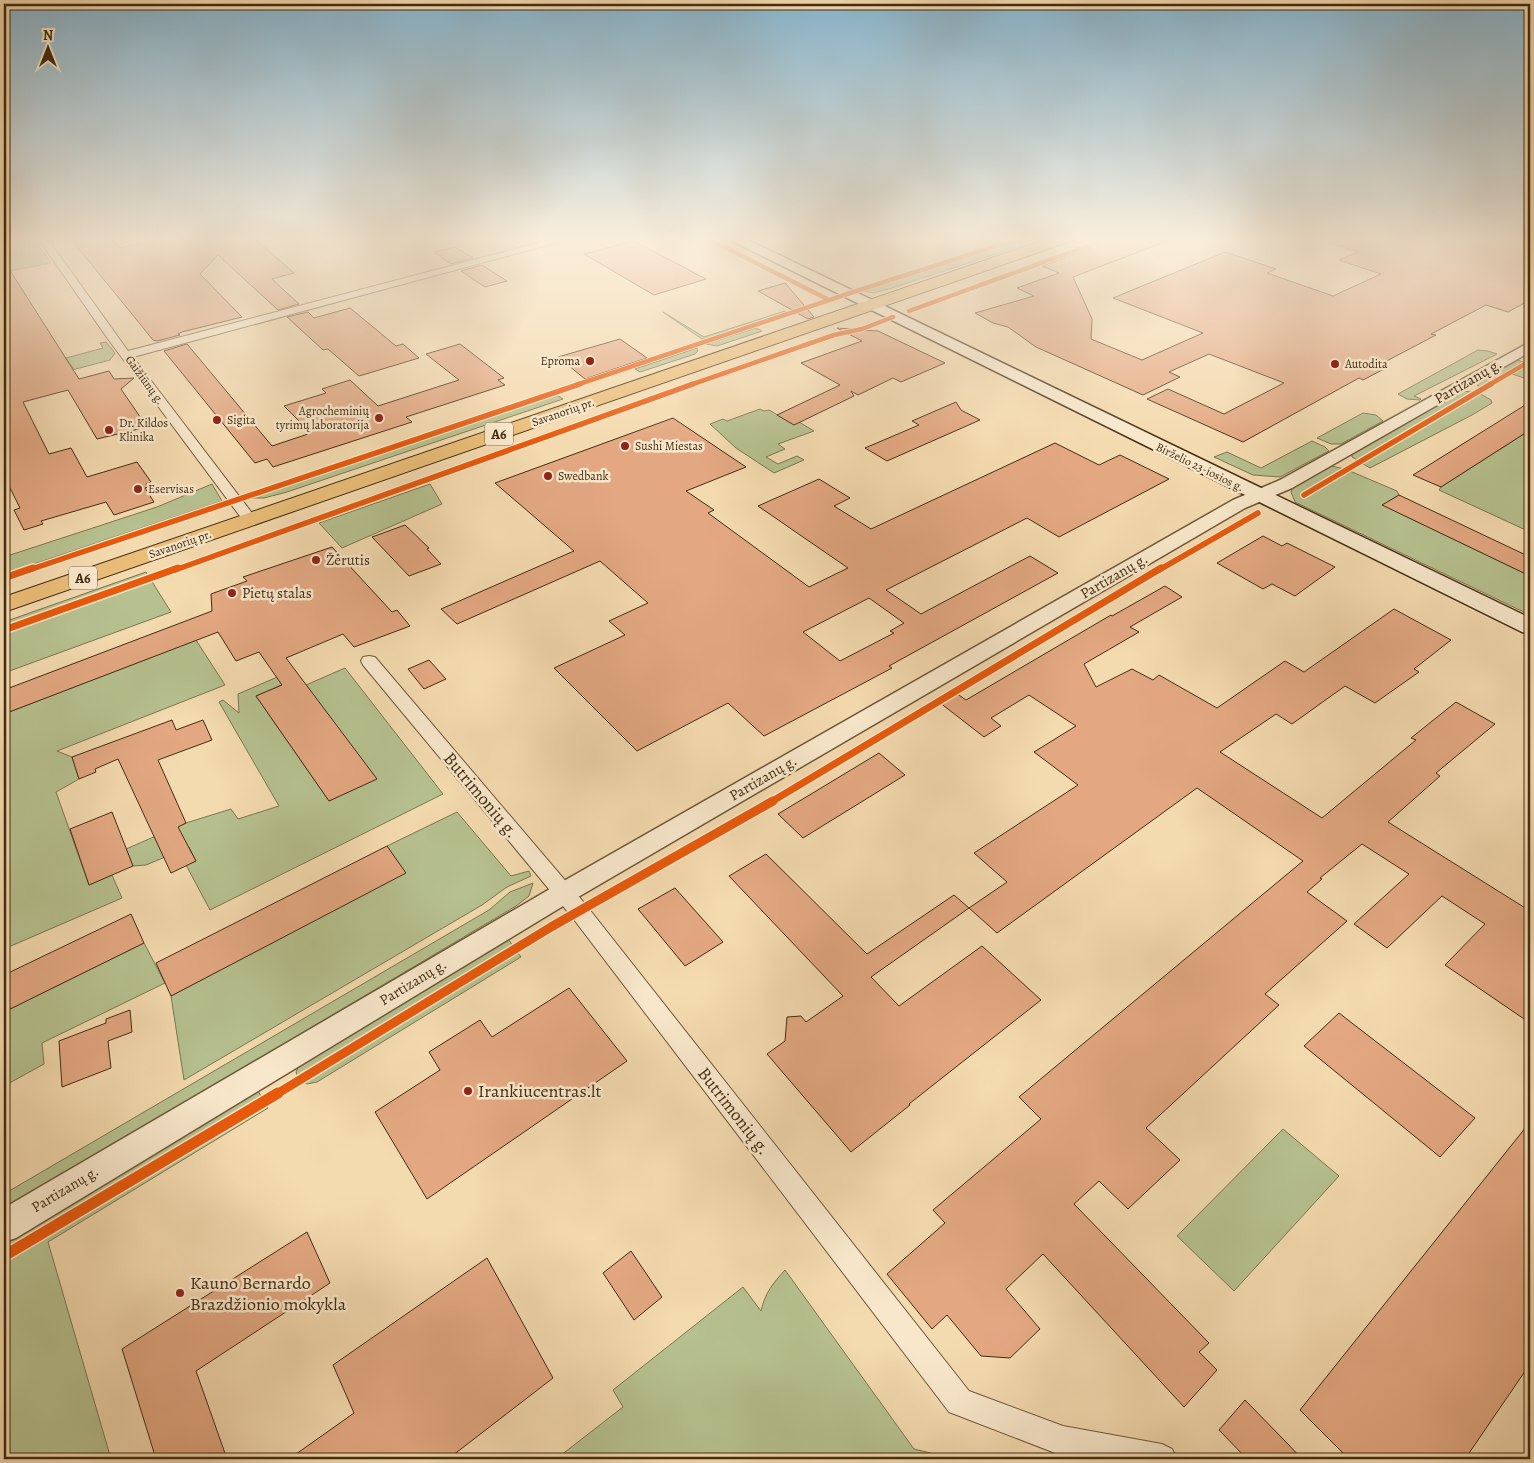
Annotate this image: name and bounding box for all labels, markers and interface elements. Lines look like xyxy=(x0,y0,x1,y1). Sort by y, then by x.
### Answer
north arrow xyxy=(22,22,72,72)
text: N xyxy=(43,26,53,45)
street label: Gaižiūnų g. xyxy=(122,352,168,408)
place label: Eproma xyxy=(541,353,580,369)
street label: Partizanų g. xyxy=(1430,354,1506,408)
marker: Eproma xyxy=(584,355,596,367)
place label: Autodita xyxy=(1344,356,1388,372)
marker: Autodita xyxy=(1329,358,1341,370)
street label: Savanorių pr. xyxy=(530,394,596,430)
place label: Agrocheminių tyrimų laboratorija xyxy=(276,403,370,433)
place label: Sigita xyxy=(227,412,256,428)
marker: Agrocheminių tyrimų laboratorija xyxy=(373,412,385,424)
marker: Sigita xyxy=(211,414,223,426)
place label: Dr. Kildos Klinika xyxy=(119,415,168,445)
road number: A6 xyxy=(485,422,513,446)
marker: Dr. Kildos Klinika xyxy=(103,424,115,436)
place label: Sushi Miestas xyxy=(635,438,703,454)
street label: Birželio 23-iosios g. xyxy=(1153,439,1247,495)
marker: Sushi Miestas xyxy=(619,440,631,452)
place label: Swedbank xyxy=(558,468,608,484)
marker: Swedbank xyxy=(542,470,554,482)
place label: Eservisas xyxy=(148,481,194,497)
marker: Eservisas xyxy=(132,483,144,495)
street label: Savanorių pr. xyxy=(147,526,213,562)
street label: Partizanų g. xyxy=(1076,549,1152,603)
place label: Žėrutis xyxy=(326,550,370,570)
marker: Žėrutis xyxy=(310,554,322,566)
road number: A6 xyxy=(69,566,97,590)
place label: Pietų stalas xyxy=(242,583,312,603)
marker: Pietų stalas xyxy=(226,587,238,599)
street label: Butrimonių g. xyxy=(438,747,524,843)
street label: Partizanų g. xyxy=(725,751,801,805)
street label: Partizanų g. xyxy=(376,954,450,1010)
street label: Butrimonių g. xyxy=(692,1062,776,1160)
place label: Irankiucentras.lt xyxy=(478,1079,601,1103)
marker: Irankiucentras.lt xyxy=(462,1085,474,1097)
street label: Partizanų g. xyxy=(28,1161,102,1217)
place label: Kauno Bernardo Brazdžionio mokykla xyxy=(190,1271,347,1316)
marker: Kauno Bernardo Brazdžionio mokykla xyxy=(174,1287,186,1299)

